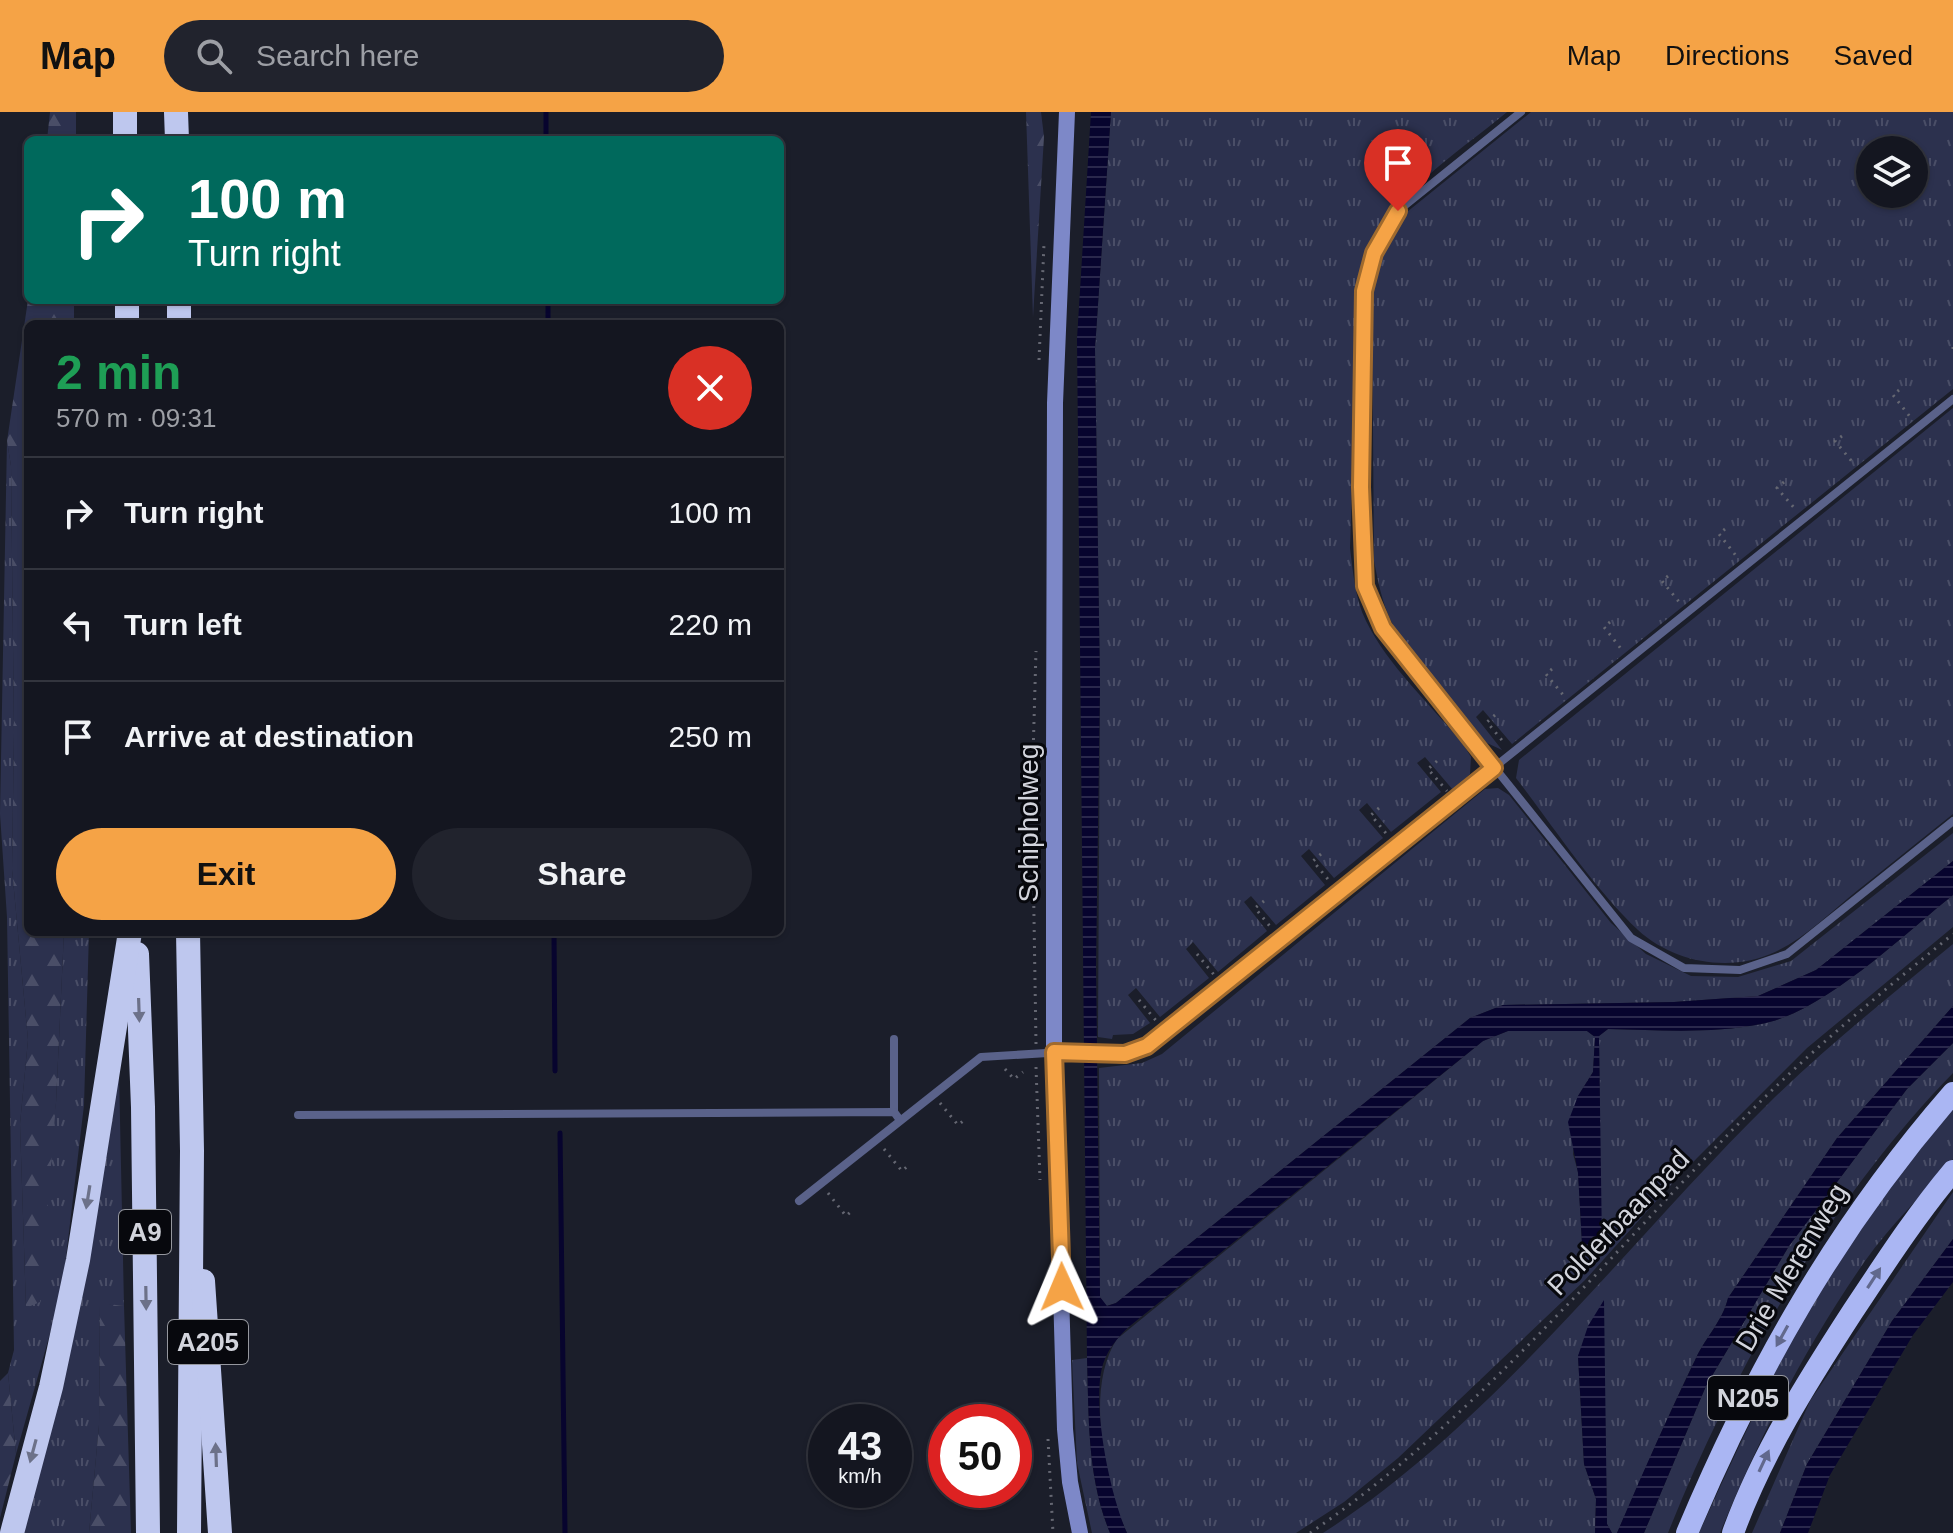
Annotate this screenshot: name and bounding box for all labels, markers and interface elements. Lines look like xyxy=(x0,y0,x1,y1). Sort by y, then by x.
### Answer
search box xyxy=(164,20,724,92)
icon: search xyxy=(192,34,236,78)
text: Map xyxy=(40,35,116,77)
text: Search here xyxy=(256,39,419,72)
text: Map xyxy=(1567,40,1621,71)
text: Directions xyxy=(1665,40,1790,71)
text: Saved xyxy=(1834,40,1913,71)
pin xyxy=(1364,129,1432,211)
map controls xyxy=(1856,136,1928,208)
button: layers xyxy=(1856,136,1928,208)
icon: arrive xyxy=(1376,141,1420,185)
text: 100 m xyxy=(188,167,347,230)
icon: right xyxy=(56,168,160,272)
text: Turn right xyxy=(188,233,341,274)
text: 2 min xyxy=(56,346,181,399)
button: close xyxy=(668,346,752,430)
text: 570 m · 09:31 xyxy=(56,403,216,433)
icon: right xyxy=(56,491,100,535)
text: Turn right xyxy=(124,496,263,529)
text: 100 m xyxy=(669,496,752,529)
icon: left xyxy=(56,603,100,647)
text: Turn left xyxy=(124,608,242,641)
text: 220 m xyxy=(669,608,752,641)
icon: arrive xyxy=(56,715,100,759)
text: Arrive at destination xyxy=(124,720,414,753)
text: 250 m xyxy=(669,720,752,753)
street label: Schipholweg xyxy=(1013,744,1044,902)
button: Exit xyxy=(56,828,396,920)
button: Share xyxy=(412,828,752,920)
one-way arrow xyxy=(133,998,146,1023)
street label: Polderbaanpad xyxy=(1541,1143,1695,1301)
street label: Drie Merenweg xyxy=(1729,1178,1854,1357)
one-way arrow xyxy=(81,1185,94,1210)
road number: A9 xyxy=(119,1210,171,1254)
position arrow xyxy=(1020,1245,1104,1329)
one-way arrow xyxy=(1867,1267,1881,1289)
one-way arrow xyxy=(140,1286,152,1311)
road number: A205 xyxy=(168,1320,248,1364)
one-way arrow xyxy=(1776,1325,1790,1347)
road number: N205 xyxy=(1708,1376,1788,1420)
speed limit sign: 50 xyxy=(928,1404,1032,1508)
text: 43 xyxy=(838,1424,882,1468)
one-way arrow xyxy=(27,1439,39,1464)
one-way arrow xyxy=(210,1442,223,1467)
one-way arrow xyxy=(1757,1450,1771,1473)
text: km/h xyxy=(838,1465,882,1487)

